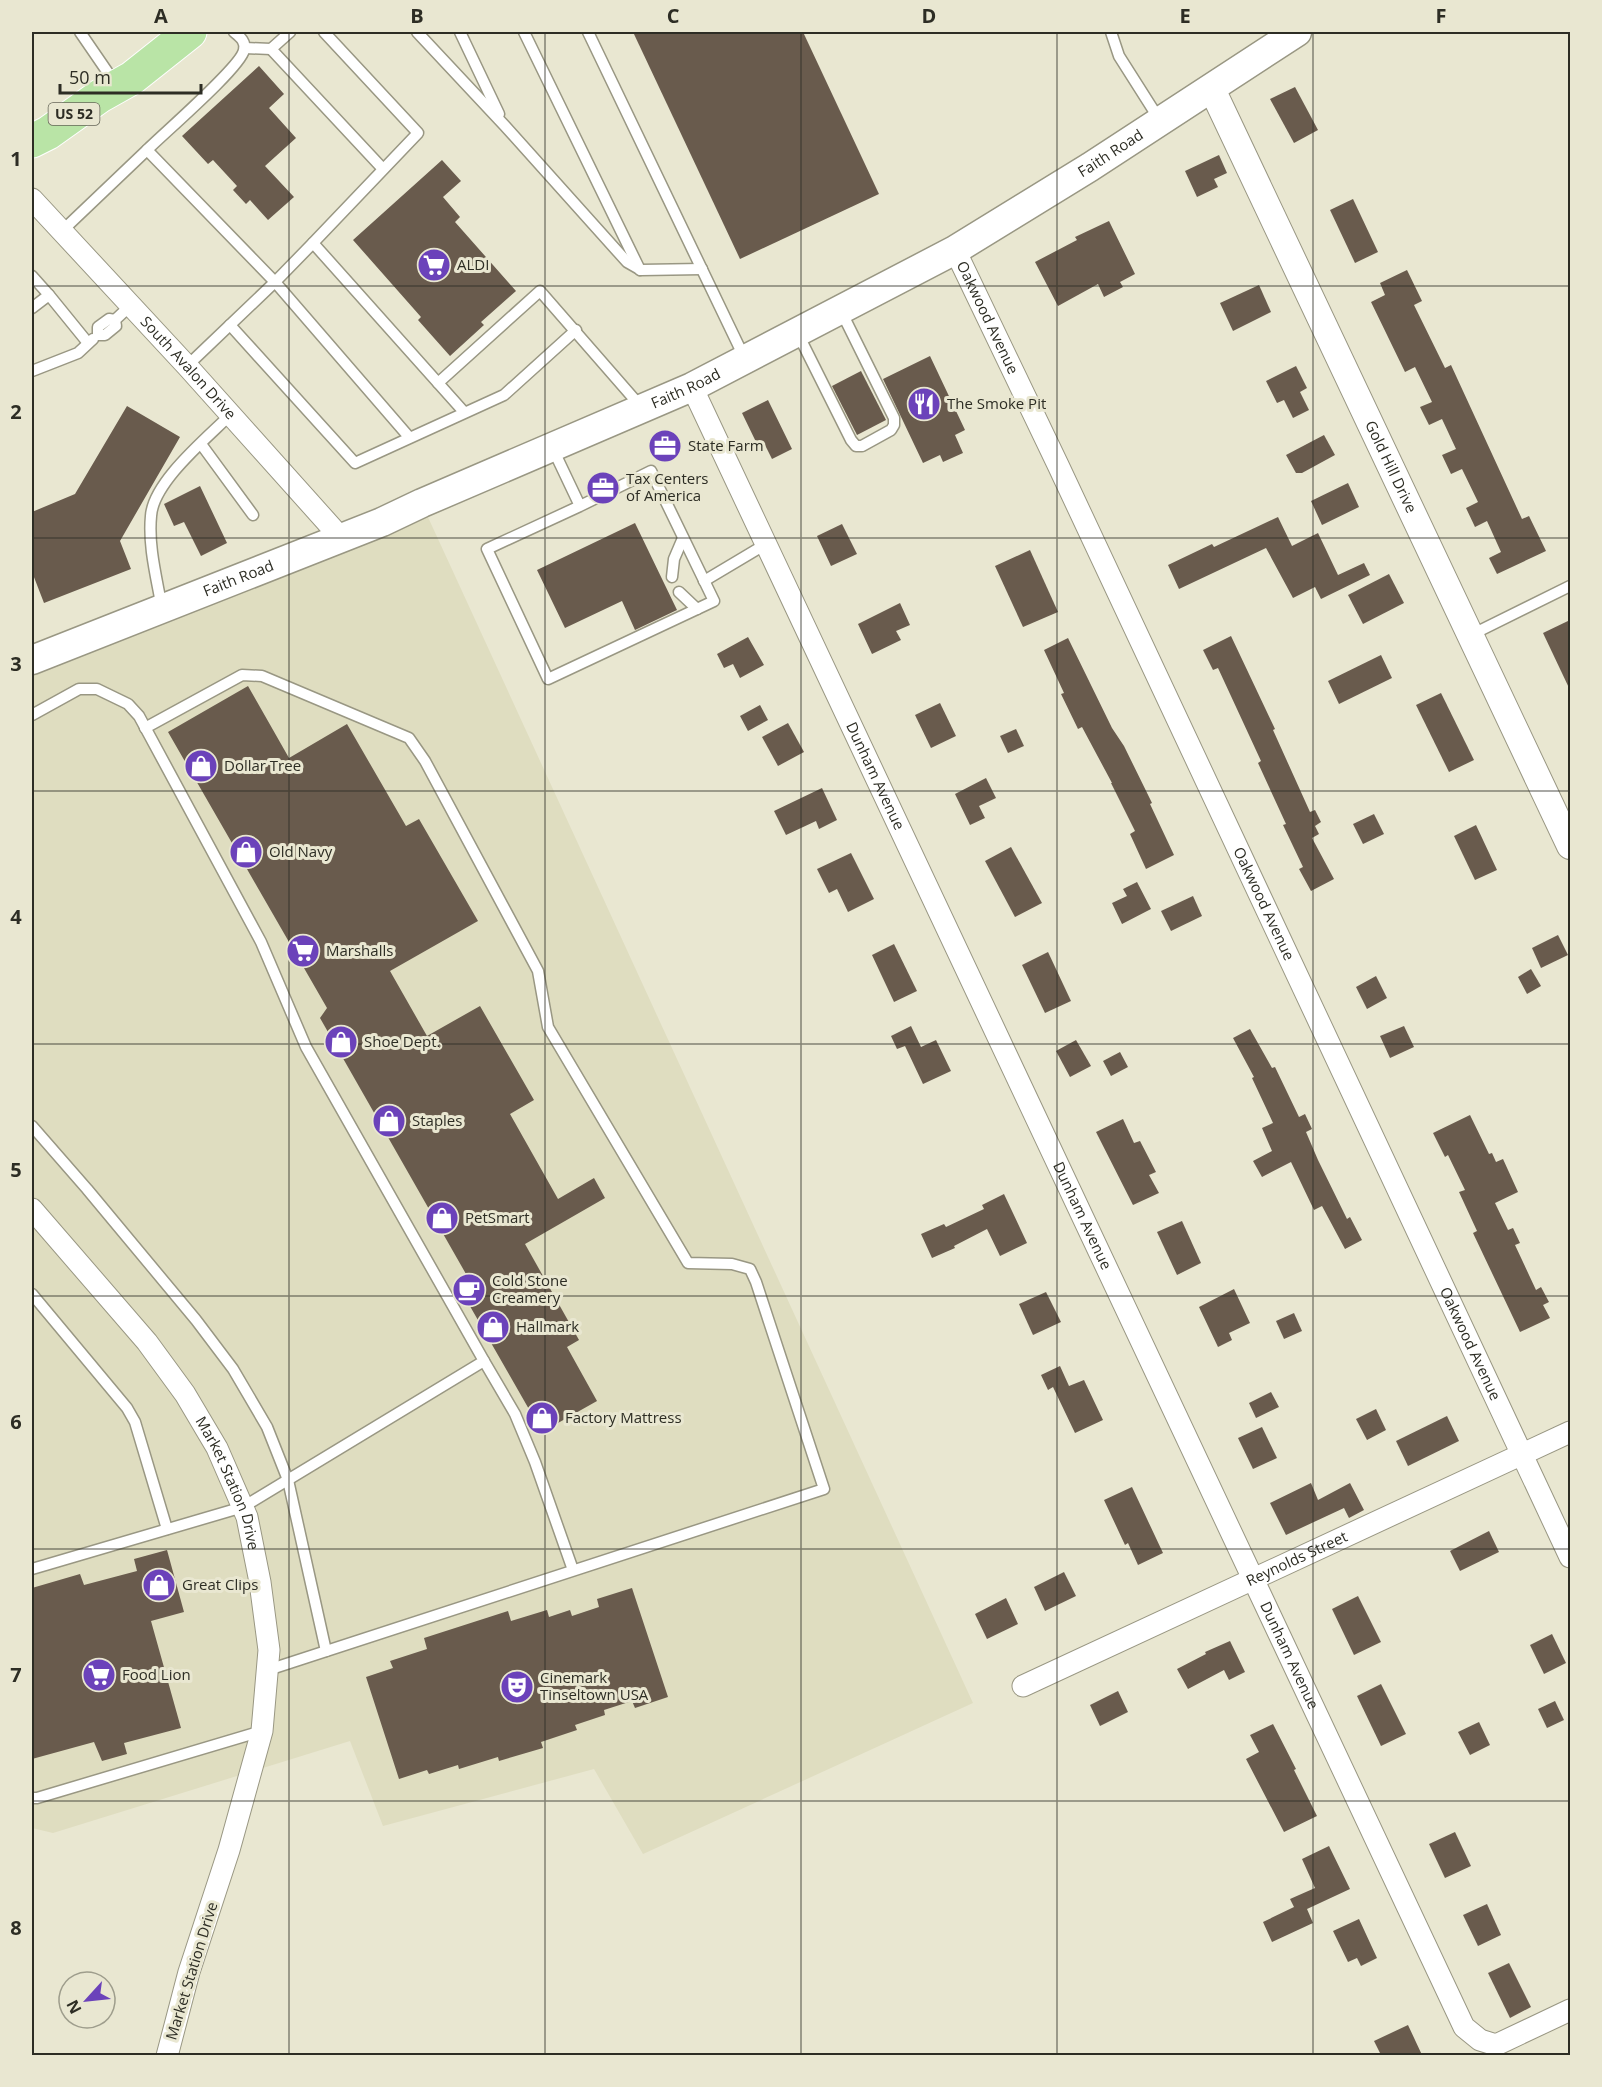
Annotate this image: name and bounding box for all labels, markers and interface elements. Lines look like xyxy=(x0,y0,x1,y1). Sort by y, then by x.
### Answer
text: A xyxy=(154,2,168,29)
text: B xyxy=(410,2,424,29)
text: C xyxy=(667,2,680,29)
text: D xyxy=(922,2,936,29)
text: E xyxy=(1179,2,1191,29)
text: F xyxy=(1436,2,1446,29)
scale bar xyxy=(60,57,201,95)
text: 50 m xyxy=(69,65,111,89)
road number: US 52 xyxy=(48,103,100,125)
street label: Faith Road xyxy=(1074,124,1147,181)
text: 1 xyxy=(10,145,22,172)
supermarket icon: ALDI xyxy=(416,247,452,283)
place label: ALDI xyxy=(457,254,489,274)
street label: Oakwood Avenue xyxy=(953,257,1024,377)
street label: South Avalon Drive xyxy=(137,311,241,423)
street label: Faith Road xyxy=(648,363,723,412)
restaurant icon: The Smoke Pit xyxy=(906,386,942,422)
place label: The Smoke Pit xyxy=(947,393,1046,413)
text: 2 xyxy=(10,398,22,425)
street label: Gold Hill Drive xyxy=(1361,417,1422,516)
office icon: State Farm xyxy=(647,428,683,464)
place label: State Farm xyxy=(688,435,764,455)
place label: Tax Centers of America xyxy=(626,468,708,505)
office icon: Tax Centers of America xyxy=(585,470,621,506)
street label: Faith Road xyxy=(200,555,276,601)
text: 3 xyxy=(10,650,22,677)
street label: Dunham Avenue xyxy=(842,718,910,833)
shop icon: Dollar Tree xyxy=(183,748,219,784)
place label: Dollar Tree xyxy=(224,755,301,775)
shop icon: Old Navy xyxy=(228,834,264,870)
place label: Old Navy xyxy=(269,841,333,861)
street label: Oakwood Avenue xyxy=(1229,843,1300,963)
text: 4 xyxy=(10,903,22,930)
supermarket icon: Marshalls xyxy=(285,933,321,969)
place label: Marshalls xyxy=(326,940,393,960)
shop icon: Shoe Dept. xyxy=(323,1024,359,1060)
place label: Shoe Dept. xyxy=(364,1031,441,1051)
shop icon: Staples xyxy=(371,1103,407,1139)
place label: Staples xyxy=(412,1110,462,1130)
text: 5 xyxy=(10,1156,22,1183)
street label: Dunham Avenue xyxy=(1049,1158,1117,1272)
shop icon: PetSmart xyxy=(424,1200,460,1236)
place label: PetSmart xyxy=(465,1207,530,1227)
place label: Cold Stone Creamery xyxy=(492,1270,568,1307)
cafe icon: Cold Stone Creamery xyxy=(451,1272,487,1308)
street label: Oakwood Avenue xyxy=(1436,1283,1506,1403)
shop icon: Hallmark xyxy=(475,1309,511,1345)
place label: Hallmark xyxy=(516,1316,579,1336)
shop icon: Factory Mattress xyxy=(524,1400,560,1436)
place label: Factory Mattress xyxy=(565,1407,682,1427)
text: 6 xyxy=(10,1408,22,1435)
street label: Market Station Drive xyxy=(192,1412,264,1552)
street label: Reynolds Street xyxy=(1243,1526,1350,1590)
shop icon: Great Clips xyxy=(141,1567,177,1603)
place label: Great Clips xyxy=(182,1574,258,1594)
street label: Dunham Avenue xyxy=(1256,1598,1324,1712)
supermarket icon: Food Lion xyxy=(81,1657,117,1693)
text: 7 xyxy=(10,1661,22,1688)
place label: Food Lion xyxy=(122,1664,191,1684)
place label: Cinemark Tinseltown USA xyxy=(540,1667,649,1704)
theatre icon: Cinemark Tinseltown USA xyxy=(499,1669,535,1705)
street label: Market Station Drive xyxy=(161,1899,222,2042)
text: 8 xyxy=(10,1914,22,1941)
north arrow xyxy=(57,1970,117,2030)
text: N xyxy=(61,1996,86,2018)

